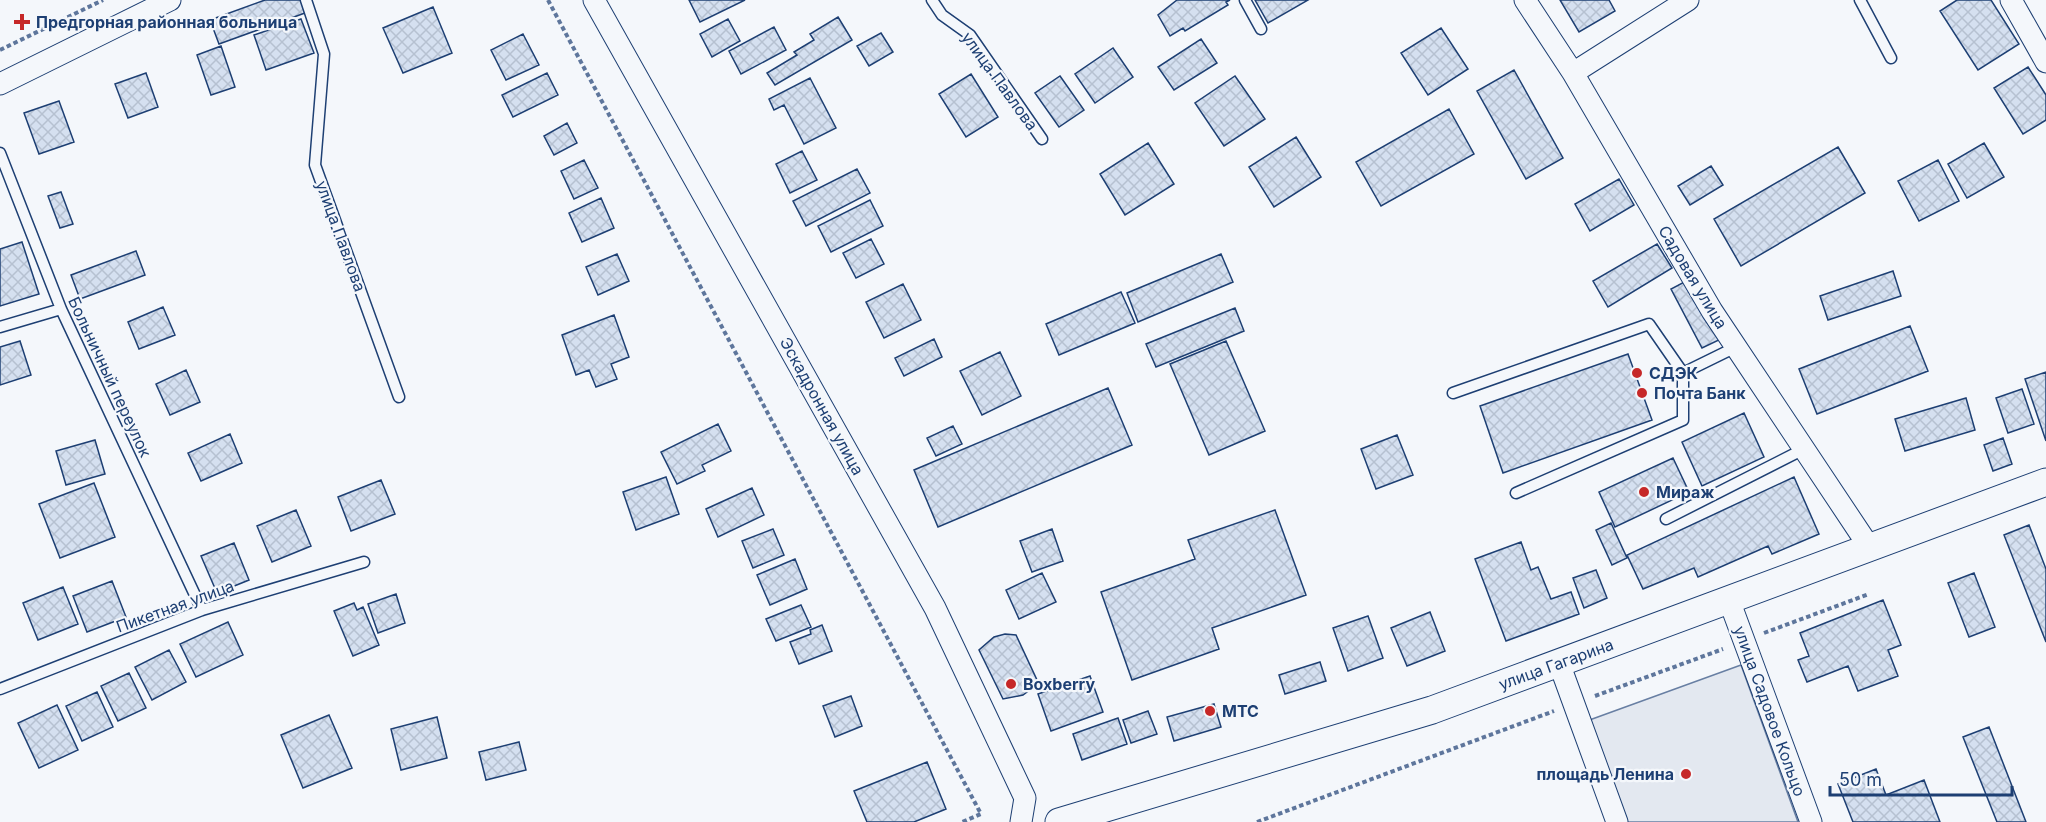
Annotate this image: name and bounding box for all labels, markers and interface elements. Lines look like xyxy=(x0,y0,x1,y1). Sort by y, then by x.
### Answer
place label: Предгорная районная больница xyxy=(36,12,297,32)
marker: Предгорная районная больница xyxy=(13,13,31,31)
street label: улица Павлова xyxy=(958,28,1042,134)
street label: улица Павлова xyxy=(312,178,370,294)
street label: Садовая улица xyxy=(1654,222,1732,332)
street label: Больничный переулок xyxy=(64,294,156,461)
street label: Эскадронная улица xyxy=(776,334,868,478)
place label: СДЭК xyxy=(1649,363,1699,383)
marker: СДЭК xyxy=(1630,366,1644,380)
place label: Почта Банк xyxy=(1654,383,1746,403)
marker: Почта Банк xyxy=(1635,386,1649,400)
place label: Мираж xyxy=(1656,482,1714,502)
marker: Мираж xyxy=(1637,485,1651,499)
street label: Пикетная улица xyxy=(113,575,237,637)
street label: улица Садовое Кольцо xyxy=(1730,623,1810,799)
street label: улица Гагарина xyxy=(1496,634,1616,694)
place label: Boxberry xyxy=(1023,674,1095,694)
marker: Boxberry xyxy=(1004,677,1018,691)
place label: МТС xyxy=(1222,701,1259,721)
marker: МТС xyxy=(1203,704,1217,718)
scale bar xyxy=(1830,759,2012,797)
place label: площадь Ленина xyxy=(1537,764,1674,784)
marker: площадь Ленина xyxy=(1679,767,1693,781)
text: 50 m xyxy=(1839,769,1882,790)

